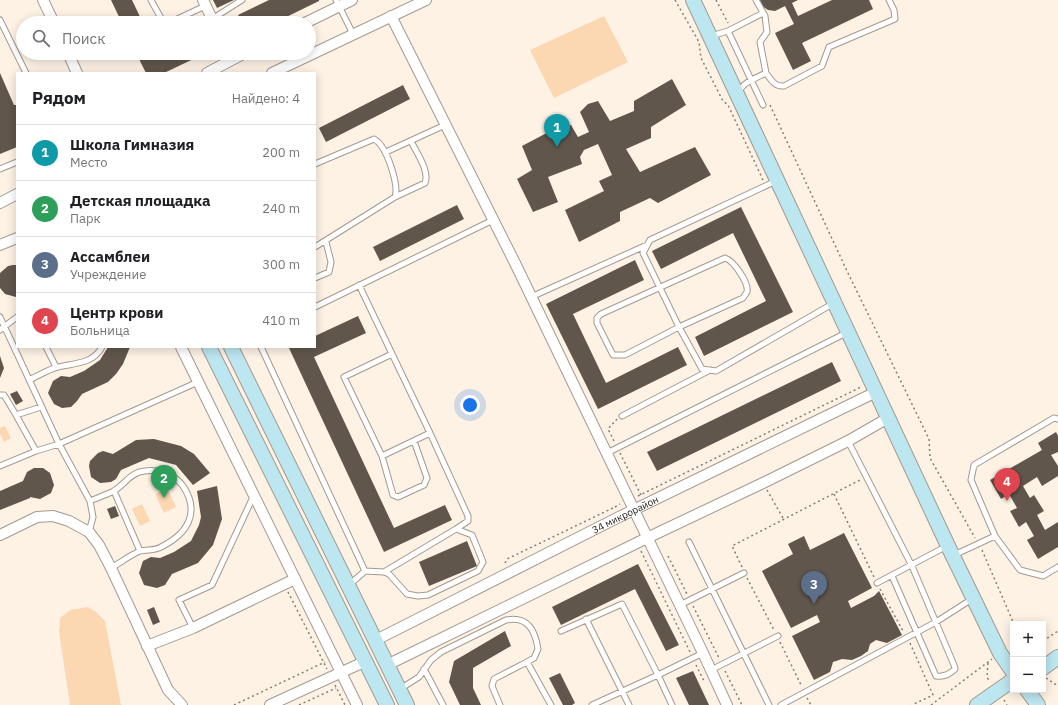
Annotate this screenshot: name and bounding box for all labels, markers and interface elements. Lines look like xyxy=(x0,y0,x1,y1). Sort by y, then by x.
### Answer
search box xyxy=(16,16,316,60)
icon: search xyxy=(30,27,52,49)
text: Поиск xyxy=(62,29,105,48)
text: Рядом xyxy=(32,87,86,109)
text: Найдено: 4 xyxy=(232,90,300,107)
pin: 1 xyxy=(544,114,570,147)
text: Школа Гимназия xyxy=(70,135,194,154)
text: 1 xyxy=(41,144,49,161)
text: 200 m xyxy=(262,144,300,161)
text: Место xyxy=(70,154,108,171)
text: Детская площадка xyxy=(70,191,211,210)
text: 2 xyxy=(41,200,49,217)
text: 240 m xyxy=(262,200,300,217)
text: Парк xyxy=(70,210,101,227)
text: Ассамблеи xyxy=(70,247,150,266)
text: 3 xyxy=(41,256,49,273)
text: 300 m xyxy=(262,256,300,273)
text: Учреждение xyxy=(70,266,146,283)
text: Центр крови xyxy=(70,303,163,322)
text: 4 xyxy=(41,312,49,329)
text: 410 m xyxy=(262,312,300,329)
text: Больница xyxy=(70,322,130,339)
your location xyxy=(460,395,480,415)
pin: 2 xyxy=(151,465,177,498)
pin: 4 xyxy=(994,468,1020,501)
street label: 34 микрорайон xyxy=(590,492,661,536)
pin: 3 xyxy=(801,571,827,604)
map controls xyxy=(1010,621,1046,693)
button: + xyxy=(1010,621,1046,657)
button: − xyxy=(1010,657,1046,693)

